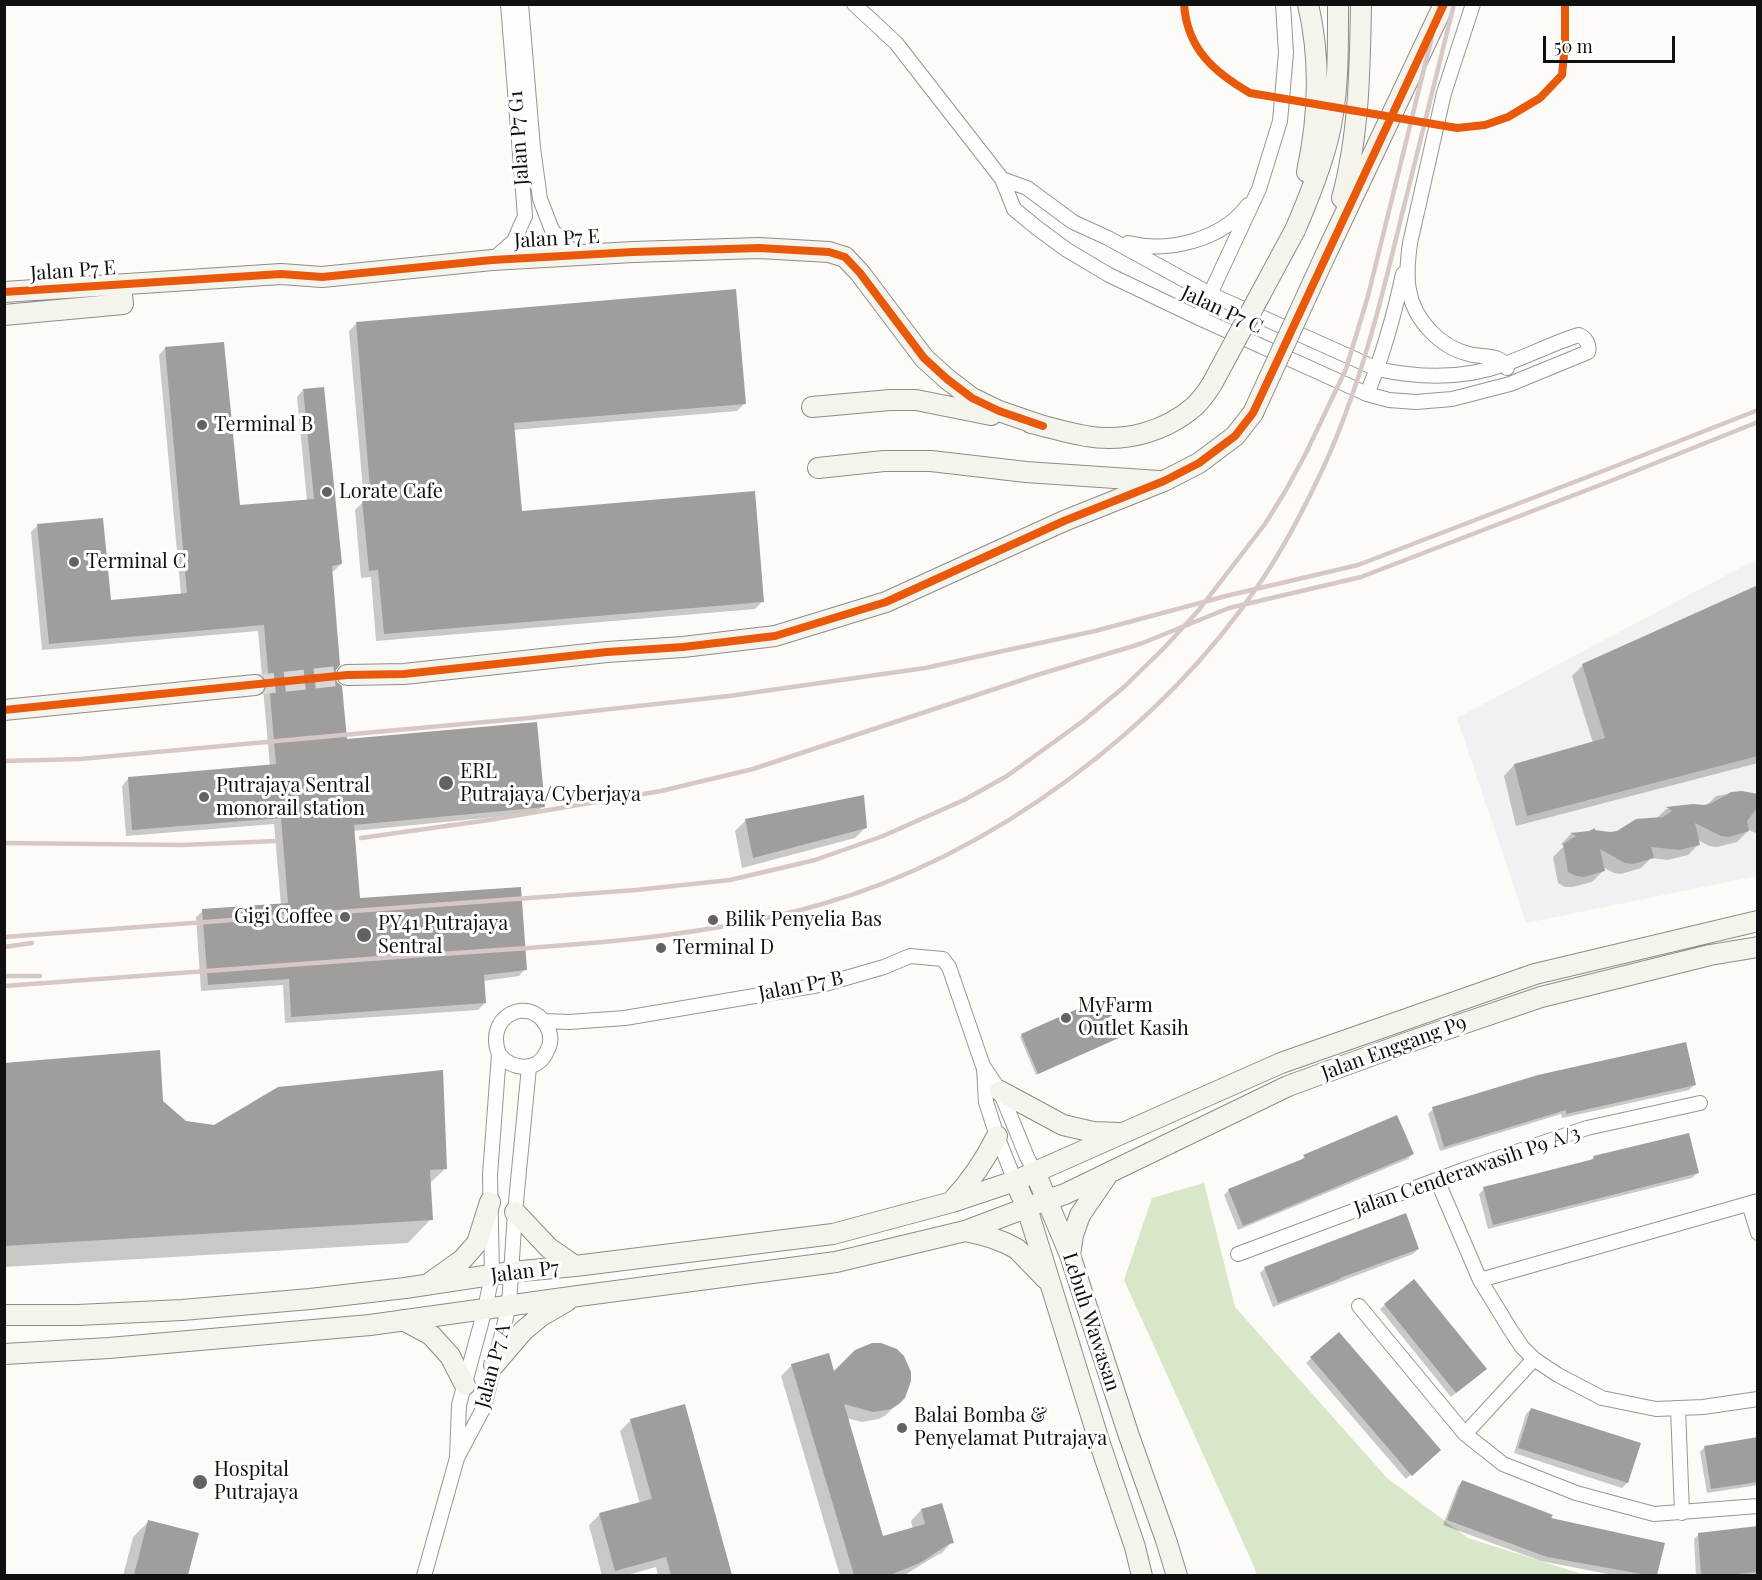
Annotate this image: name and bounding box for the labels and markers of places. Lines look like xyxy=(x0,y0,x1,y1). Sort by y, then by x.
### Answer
place label: Terminal B xyxy=(214,413,313,437)
marker: Terminal B xyxy=(195,418,209,432)
place label: Lorate Cafe xyxy=(339,480,443,504)
marker: Lorate Cafe xyxy=(320,485,334,499)
place label: Terminal C xyxy=(86,550,187,574)
marker: Terminal C xyxy=(67,555,81,569)
place label: ERL Putrajaya/Cyberjaya xyxy=(460,760,641,807)
place label: Putrajaya Sentral monorail station xyxy=(216,774,370,821)
marker: ERL Putrajaya/Cyberjaya xyxy=(437,774,455,792)
marker: Putrajaya Sentral monorail station xyxy=(197,790,211,804)
place label: Gigi Coffee xyxy=(234,905,333,929)
place label: Bilik Penyelia Bas xyxy=(725,908,882,932)
marker: Gigi Coffee xyxy=(338,910,352,924)
place label: PY41 Putrajaya Sentral xyxy=(378,912,508,959)
marker: Bilik Penyelia Bas xyxy=(706,913,720,927)
marker: PY41 Putrajaya Sentral xyxy=(355,926,373,944)
place label: Terminal D xyxy=(673,936,774,960)
marker: Terminal D xyxy=(654,941,668,955)
place label: MyFarm Outlet Kasih xyxy=(1078,994,1189,1041)
marker: MyFarm Outlet Kasih xyxy=(1059,1011,1073,1025)
place label: Balai Bomba & Penyelamat Putrajaya xyxy=(914,1404,1107,1451)
marker: Balai Bomba & Penyelamat Putrajaya xyxy=(895,1421,909,1435)
place label: Hospital Putrajaya xyxy=(214,1458,298,1505)
marker: Hospital Putrajaya xyxy=(191,1473,209,1491)

